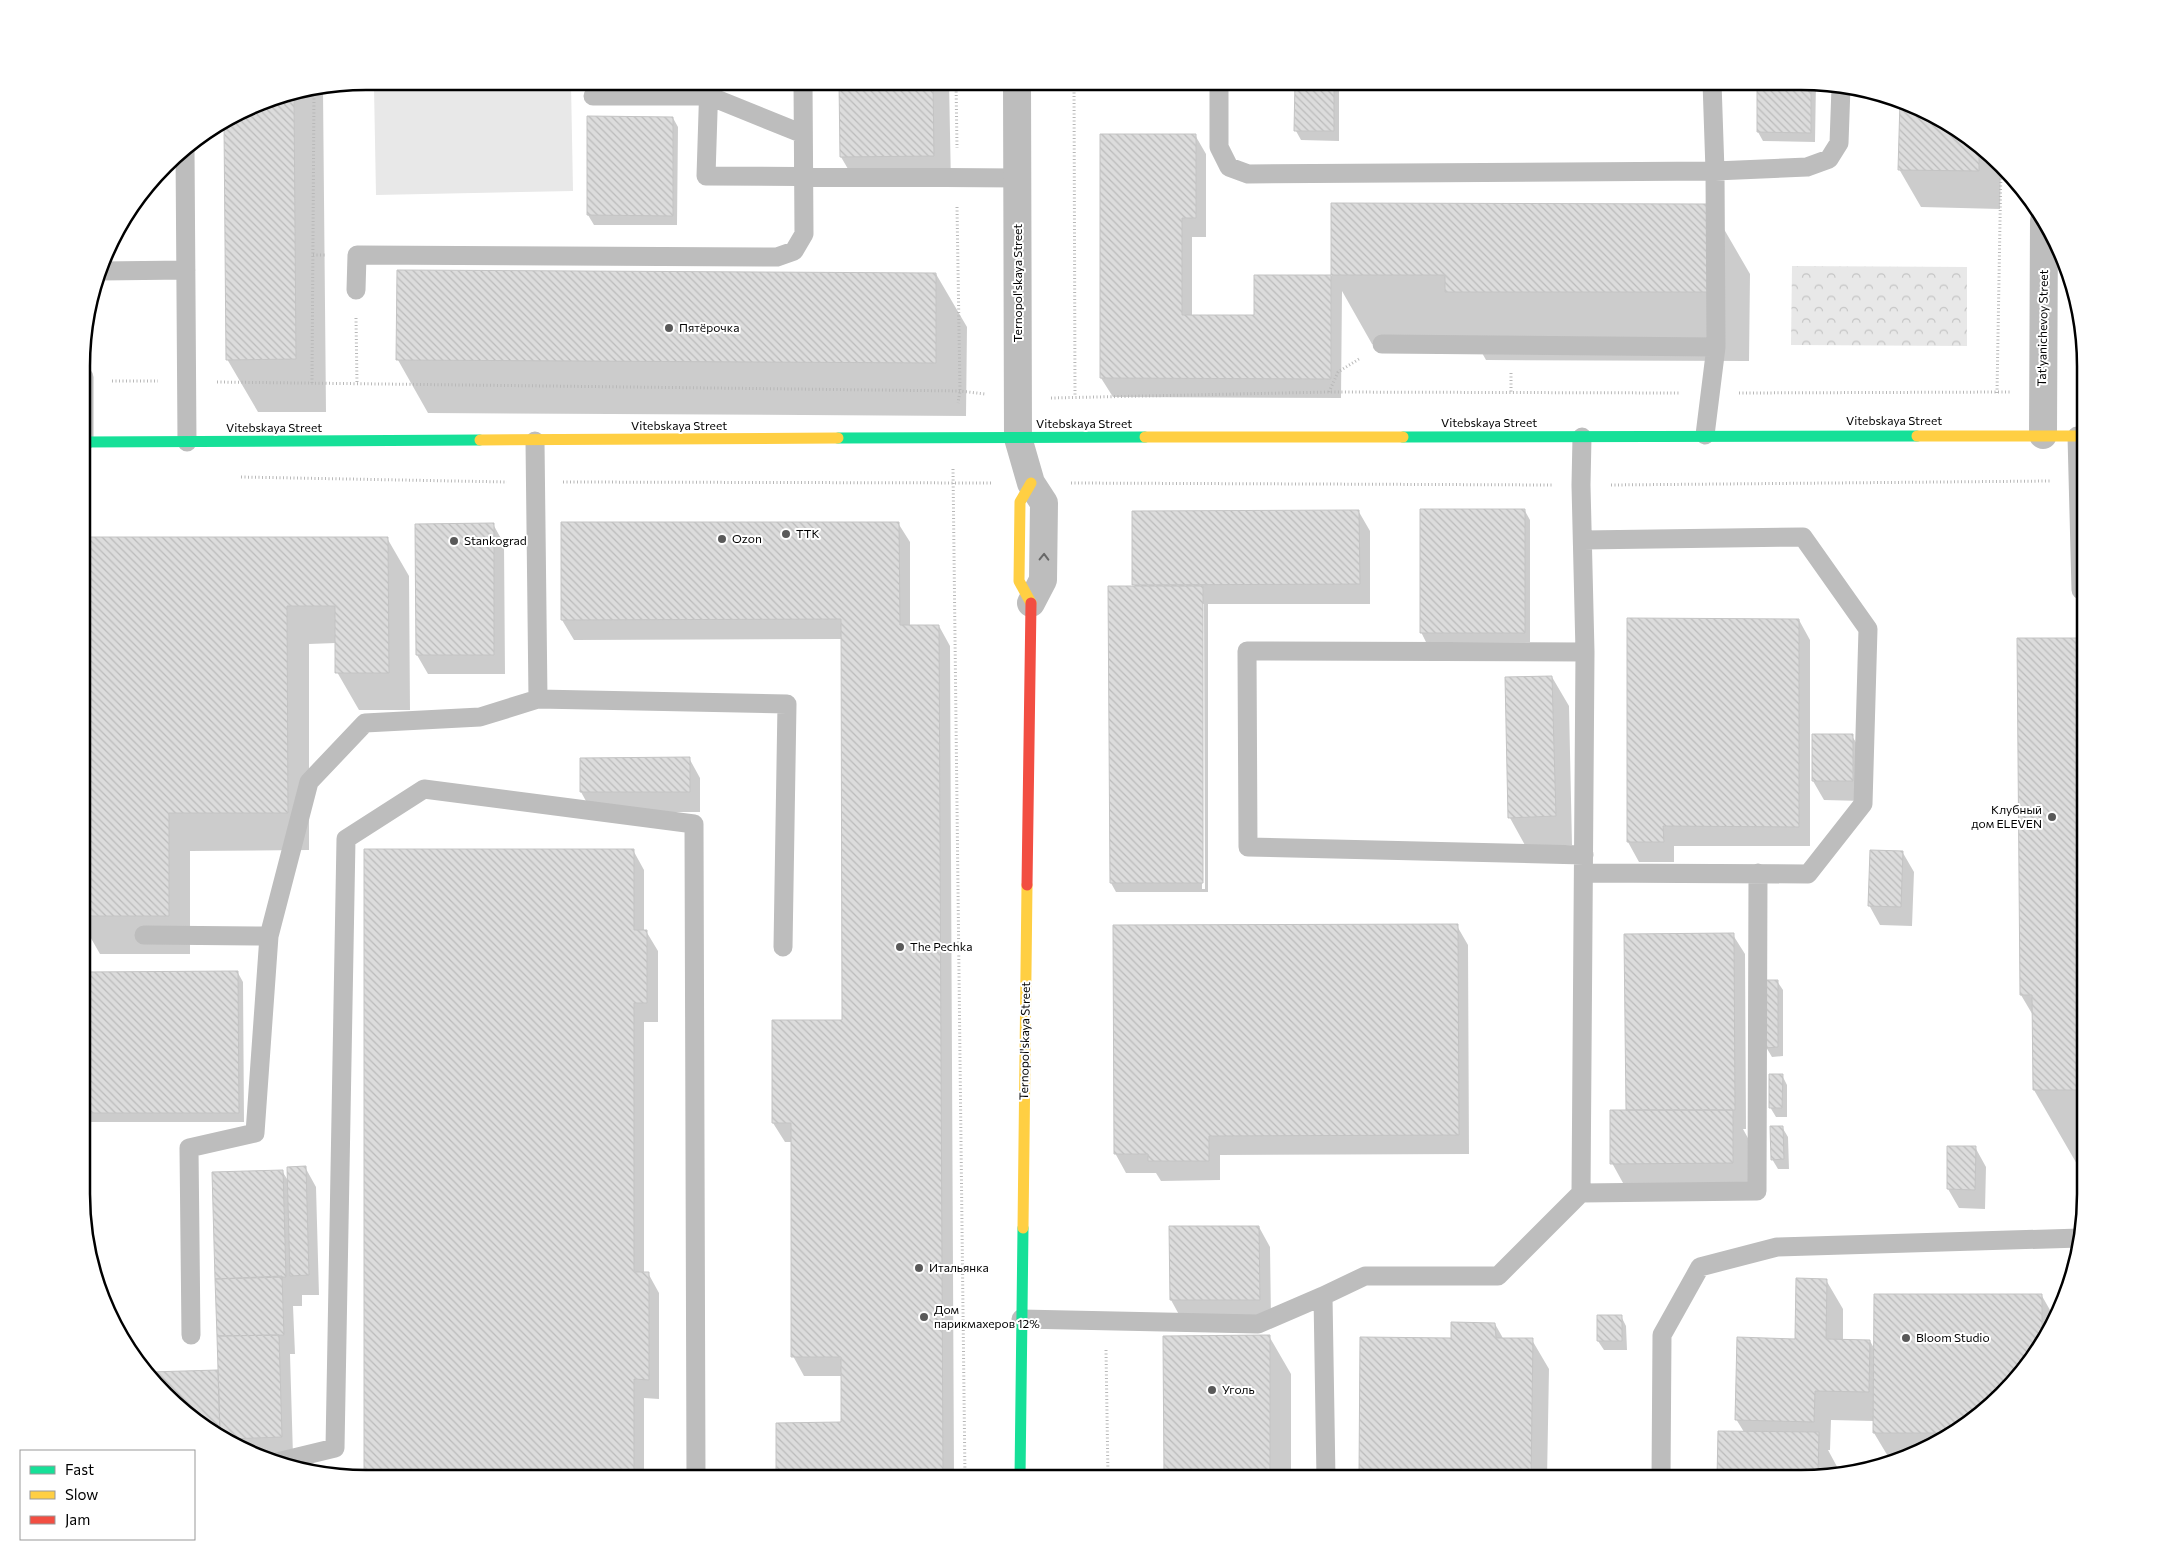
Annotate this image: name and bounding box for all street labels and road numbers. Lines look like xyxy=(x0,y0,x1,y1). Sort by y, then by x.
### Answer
street label: Ternopol'skaya Street xyxy=(1010,224,1024,342)
street label: Tat'yanichevoy Street xyxy=(2034,269,2050,387)
street label: Vitebskaya Street xyxy=(1846,413,1942,427)
street label: Vitebskaya Street xyxy=(1441,415,1537,429)
street label: Vitebskaya Street xyxy=(1036,416,1132,430)
street label: Vitebskaya Street xyxy=(631,418,727,432)
street label: Vitebskaya Street xyxy=(226,420,322,434)
street label: Ternopol'skaya Street xyxy=(1016,982,1032,1100)

